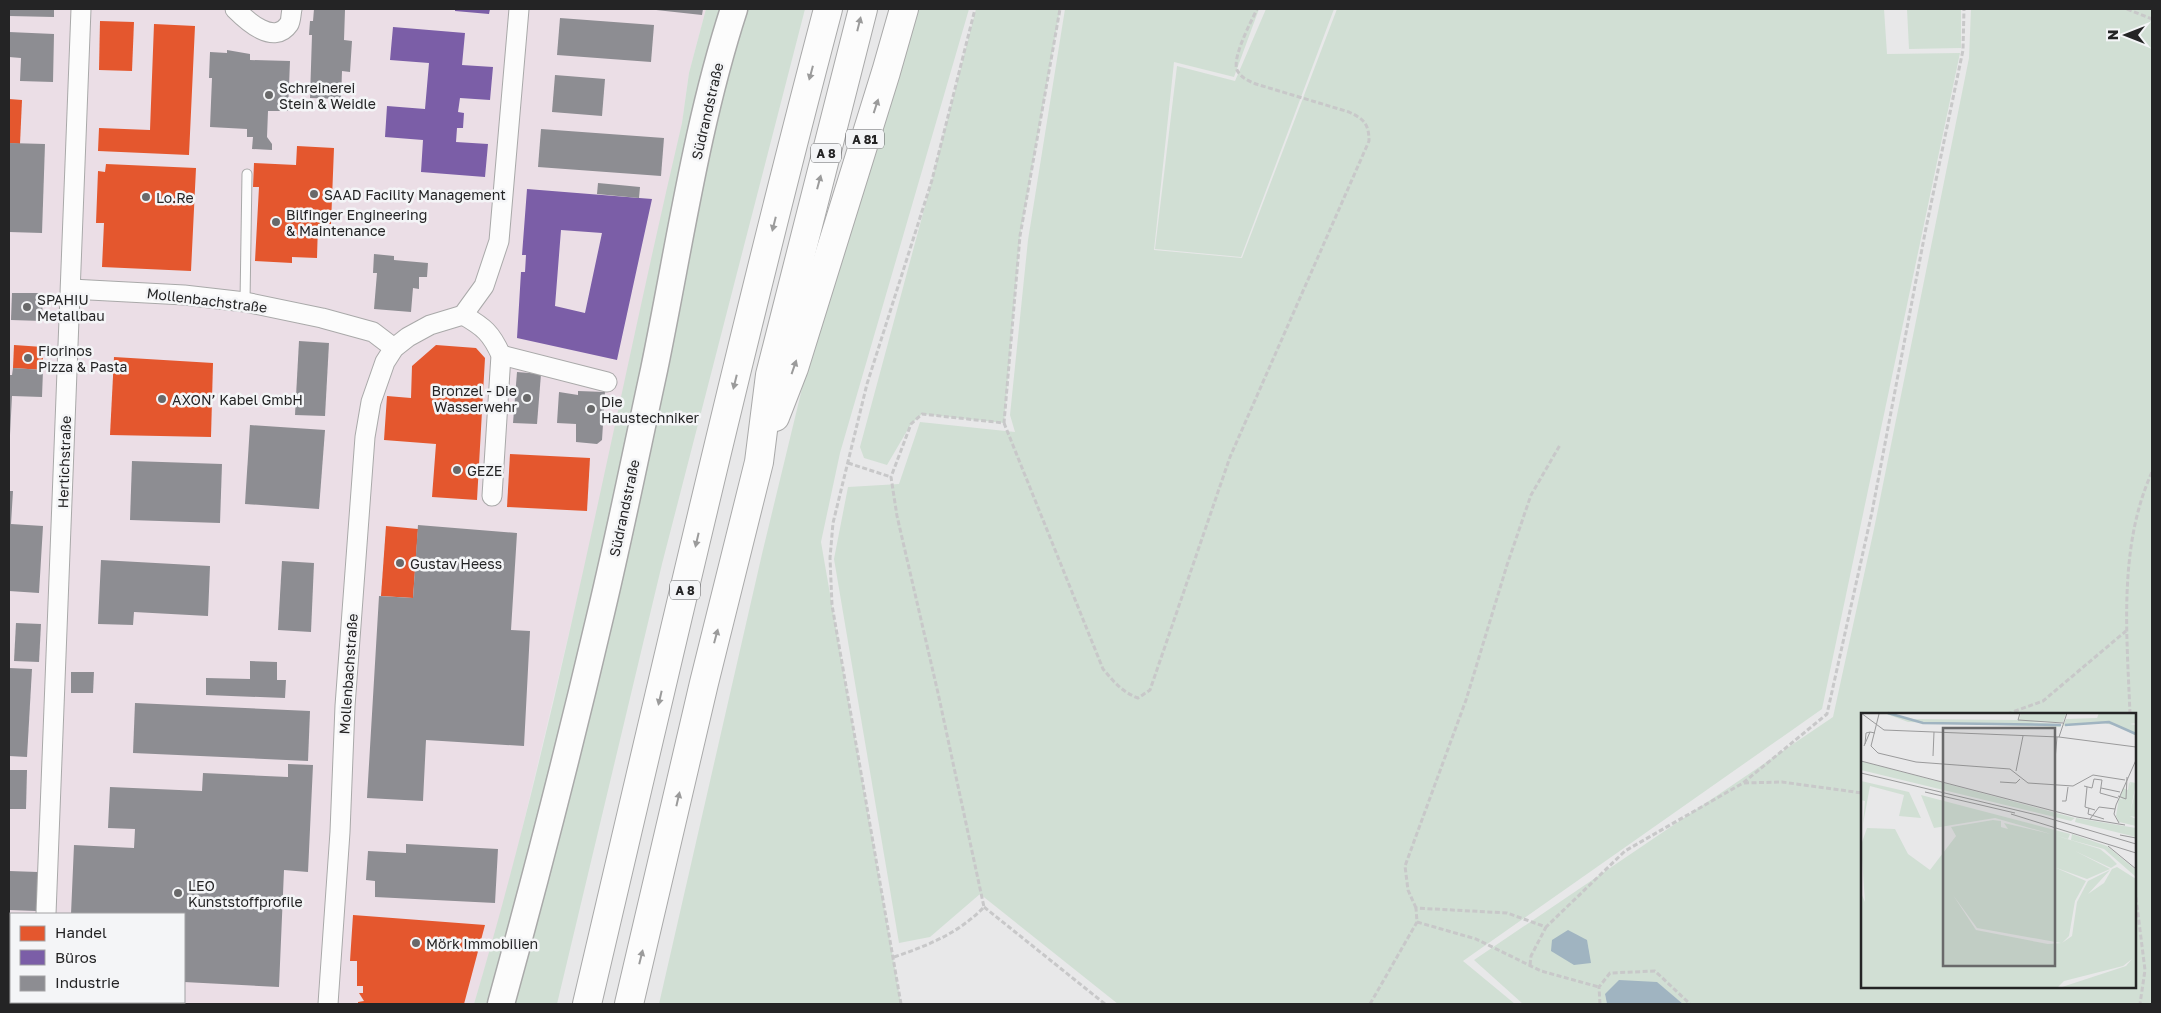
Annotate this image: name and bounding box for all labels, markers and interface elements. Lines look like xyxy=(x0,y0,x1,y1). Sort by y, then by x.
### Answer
north arrow xyxy=(2101,10,2151,60)
one-way arrow xyxy=(855,17,863,32)
text: N xyxy=(2104,30,2121,40)
street label: Südrandstraße xyxy=(688,61,726,161)
one-way arrow xyxy=(806,65,814,80)
place label: Schreinerei Stein & Weidle xyxy=(279,79,376,112)
marker: Schreinerei Stein & Weidle xyxy=(263,89,275,101)
one-way arrow xyxy=(872,98,880,113)
road number: A 81 xyxy=(846,130,884,148)
road number: A 8 xyxy=(811,144,841,162)
one-way arrow xyxy=(815,174,823,189)
place label: SAAD Facility Management xyxy=(324,186,506,203)
marker: SAAD Facility Management xyxy=(308,188,320,200)
place label: Lo.Re xyxy=(156,189,194,206)
marker: Lo.Re xyxy=(140,191,152,203)
place label: Bilfinger Engineering & Maintenance xyxy=(286,206,427,239)
marker: Bilfinger Engineering & Maintenance xyxy=(270,216,282,228)
one-way arrow xyxy=(770,217,778,232)
street label: Mollenbachstraße xyxy=(146,284,268,316)
place label: SPAHIU Metallbau xyxy=(37,291,105,324)
marker: SPAHIU Metallbau xyxy=(21,301,33,313)
place label: Fiorinos Pizza & Pasta xyxy=(38,342,128,375)
marker: Fiorinos Pizza & Pasta xyxy=(22,352,34,364)
one-way arrow xyxy=(791,359,798,374)
one-way arrow xyxy=(731,374,739,389)
place label: Bronzel - Die Wasserwehr xyxy=(432,382,518,415)
place label: AXON’ Kabel GmbH xyxy=(172,391,303,408)
marker: Bronzel - Die Wasserwehr xyxy=(521,392,533,404)
marker: AXON’ Kabel GmbH xyxy=(156,393,168,405)
place label: Die Haustechniker xyxy=(601,393,700,426)
marker: Die Haustechniker xyxy=(585,403,597,415)
street label: Hertichstraße xyxy=(54,415,74,509)
street label: Südrandstraße xyxy=(605,458,643,558)
place label: GEZE xyxy=(467,462,502,479)
marker: GEZE xyxy=(451,464,463,476)
one-way arrow xyxy=(693,532,701,547)
place label: Gustav Heess xyxy=(410,555,502,572)
marker: Gustav Heess xyxy=(394,557,406,569)
road number: A 8 xyxy=(670,580,700,600)
street label: Mollenbachstraße xyxy=(335,613,361,735)
one-way arrow xyxy=(712,628,720,643)
one-way arrow xyxy=(655,691,663,706)
inset map xyxy=(1861,713,2136,988)
one-way arrow xyxy=(674,791,682,806)
place label: LEO Kunststoffprofile xyxy=(188,877,303,910)
marker: LEO Kunststoffprofile xyxy=(172,887,184,899)
legend xyxy=(10,913,185,1003)
text: Handel xyxy=(55,923,107,941)
place label: Mörk Immobilien xyxy=(426,935,538,952)
marker: Mörk Immobilien xyxy=(410,937,422,949)
text: Büros xyxy=(55,948,97,966)
one-way arrow xyxy=(637,949,645,964)
text: Industrie xyxy=(55,973,120,991)

